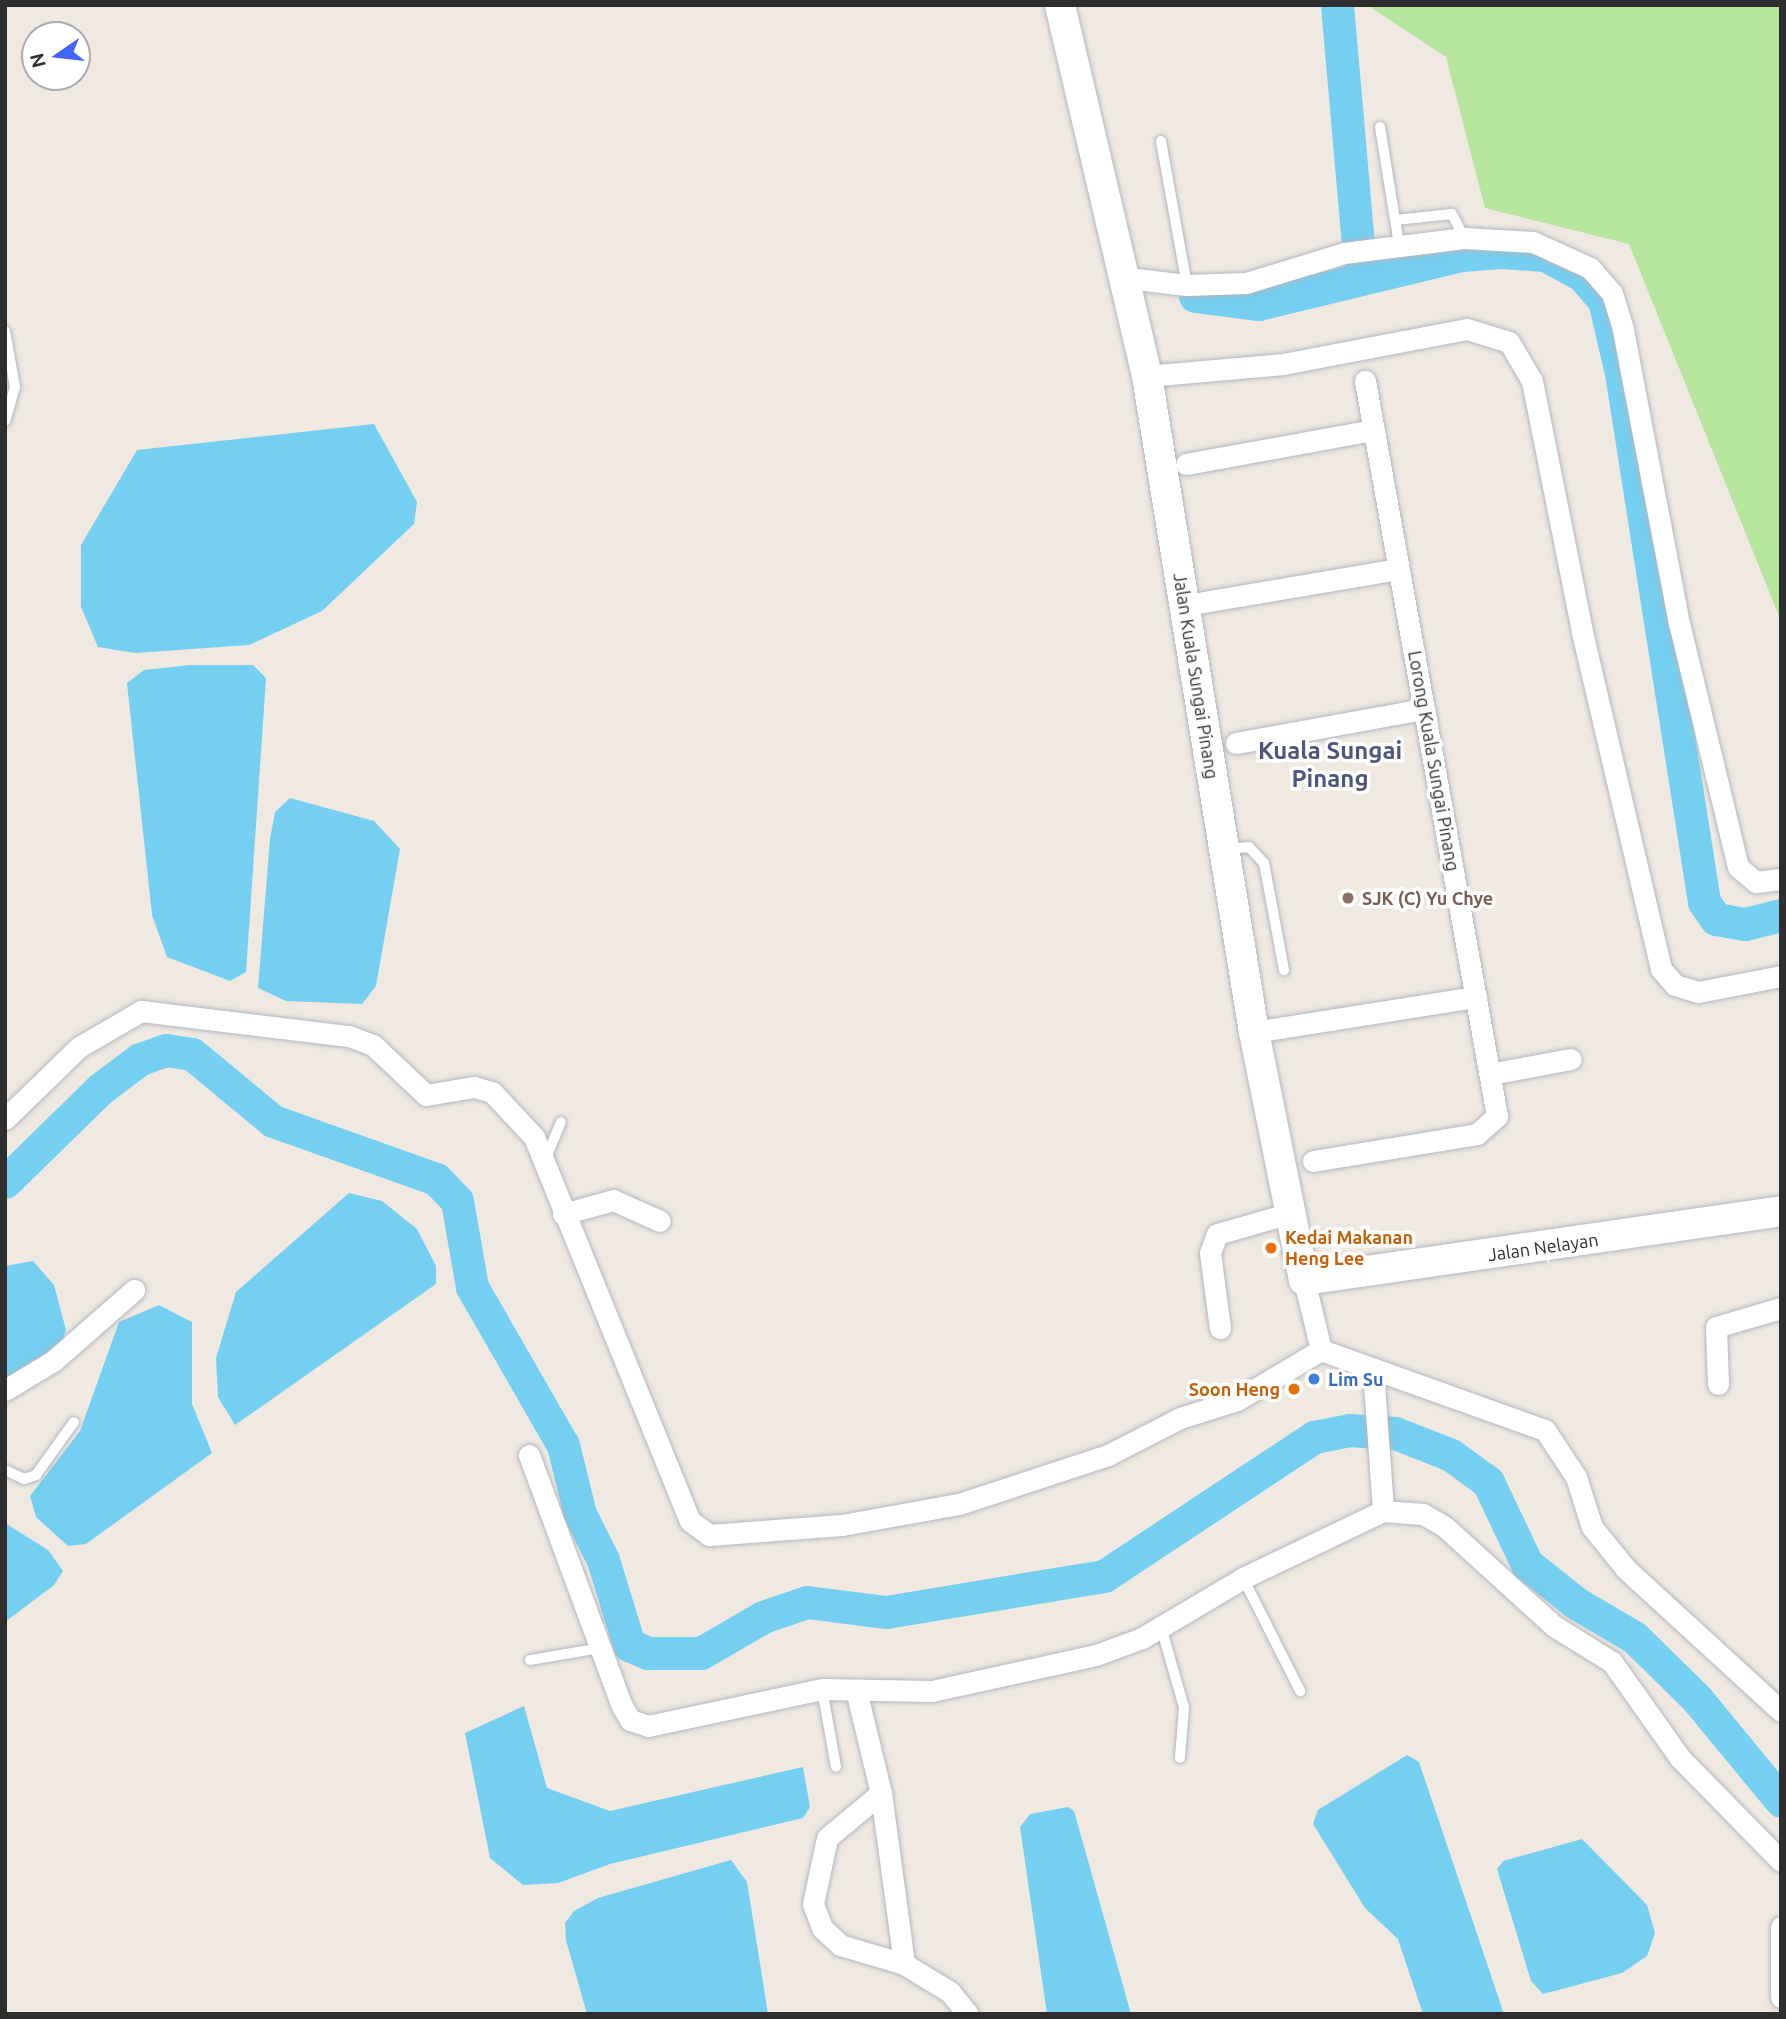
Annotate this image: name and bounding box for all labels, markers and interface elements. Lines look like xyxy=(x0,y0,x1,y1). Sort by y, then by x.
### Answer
north arrow xyxy=(21,21,91,91)
text: N xyxy=(25,51,50,70)
street label: Jalan Kuala Sungai Pinang xyxy=(1169,571,1223,781)
street label: Lorong Kuala Sungai Pinang xyxy=(1404,649,1464,873)
district label: Kuala Sungai Pinang xyxy=(1258,737,1402,793)
place label: SJK (C) Yu Chye xyxy=(1362,887,1493,909)
marker: SJK (C) Yu Chye xyxy=(1340,890,1356,906)
place label: Kedai Makanan Heng Lee xyxy=(1285,1227,1413,1270)
street label: Jalan Nelayan xyxy=(1486,1229,1600,1265)
marker: Kedai Makanan Heng Lee xyxy=(1263,1240,1279,1256)
place label: Lim Su xyxy=(1328,1368,1383,1390)
marker: Lim Su xyxy=(1306,1371,1322,1387)
place label: Soon Heng xyxy=(1189,1378,1280,1400)
marker: Soon Heng xyxy=(1286,1381,1302,1397)

